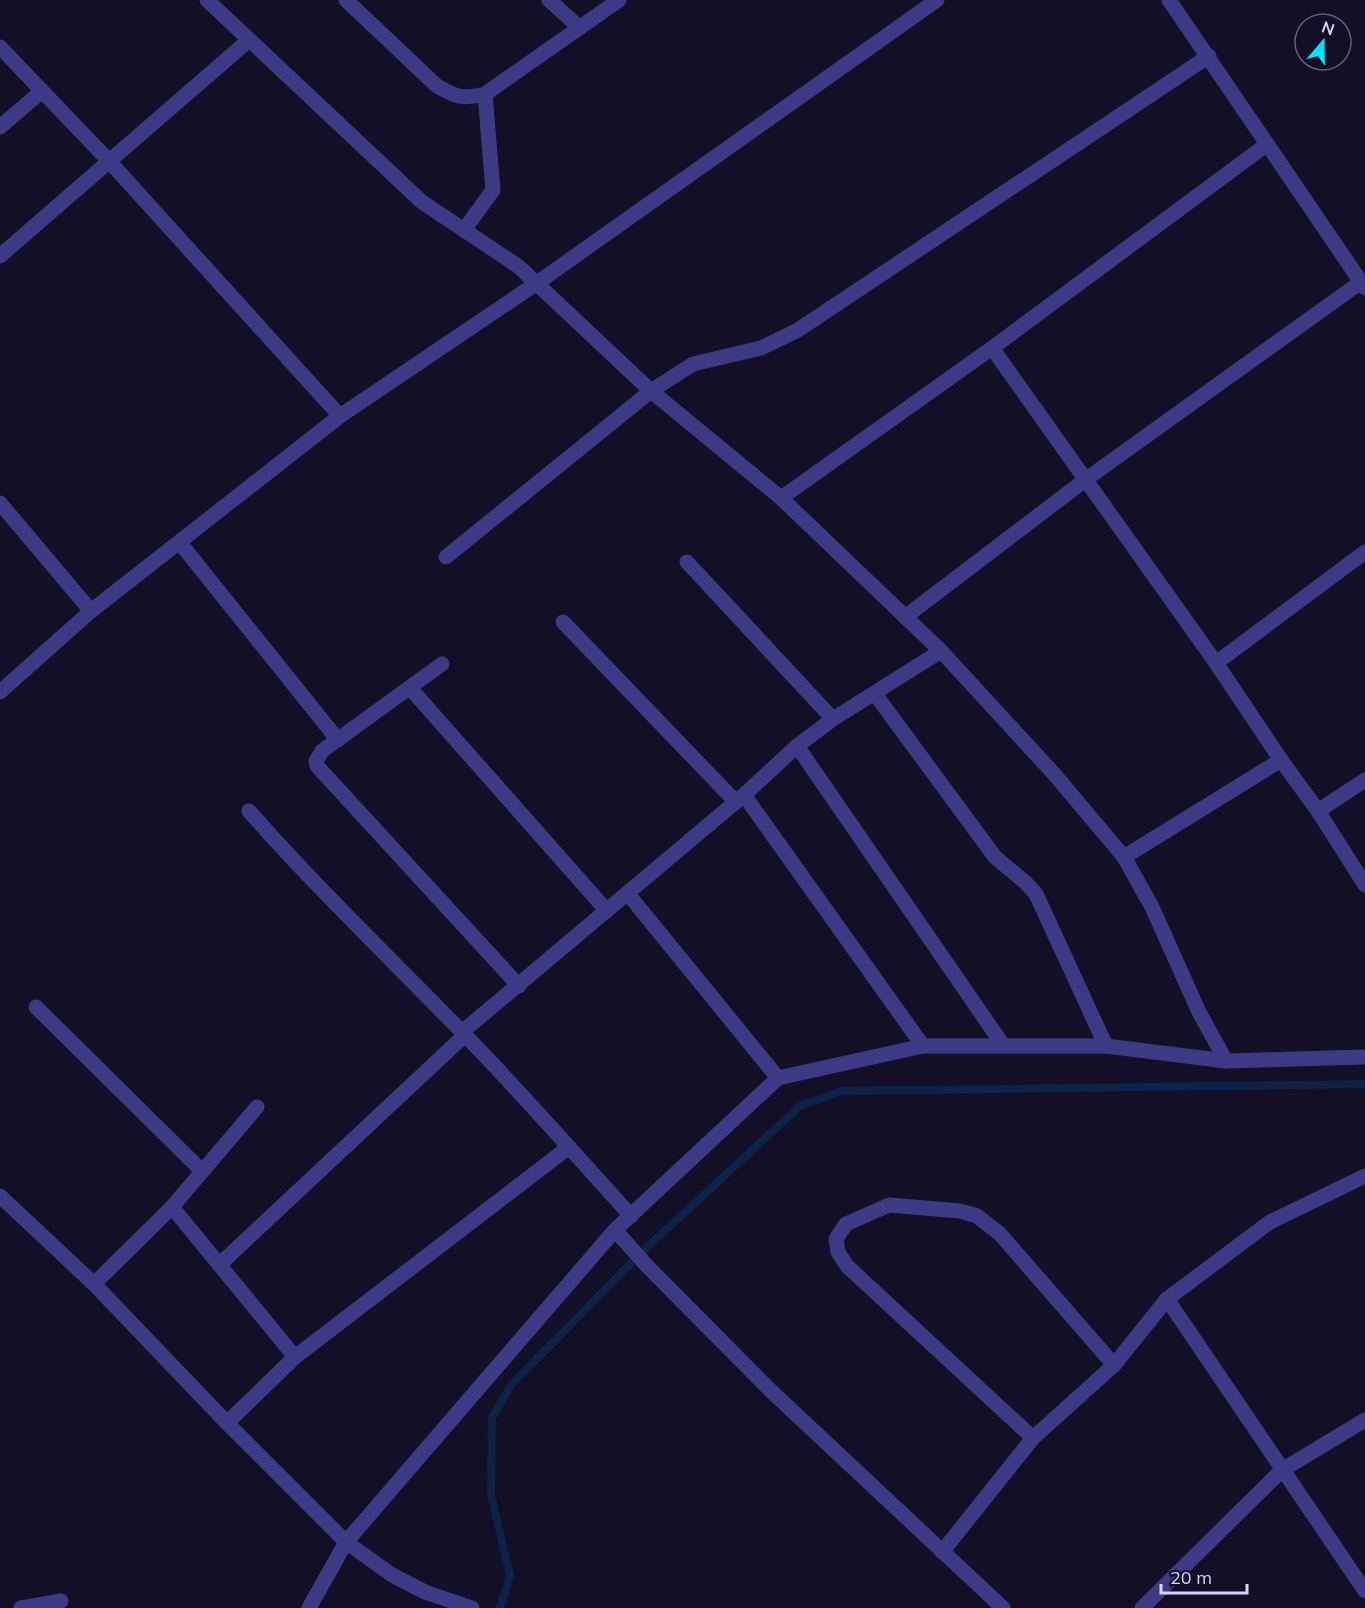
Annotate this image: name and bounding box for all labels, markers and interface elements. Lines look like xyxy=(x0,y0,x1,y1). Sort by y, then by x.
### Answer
north arrow xyxy=(1293,12,1353,72)
text: N xyxy=(1319,16,1337,39)
scale bar xyxy=(1161,1557,1246,1595)
text: 20 m xyxy=(1170,1566,1212,1589)

